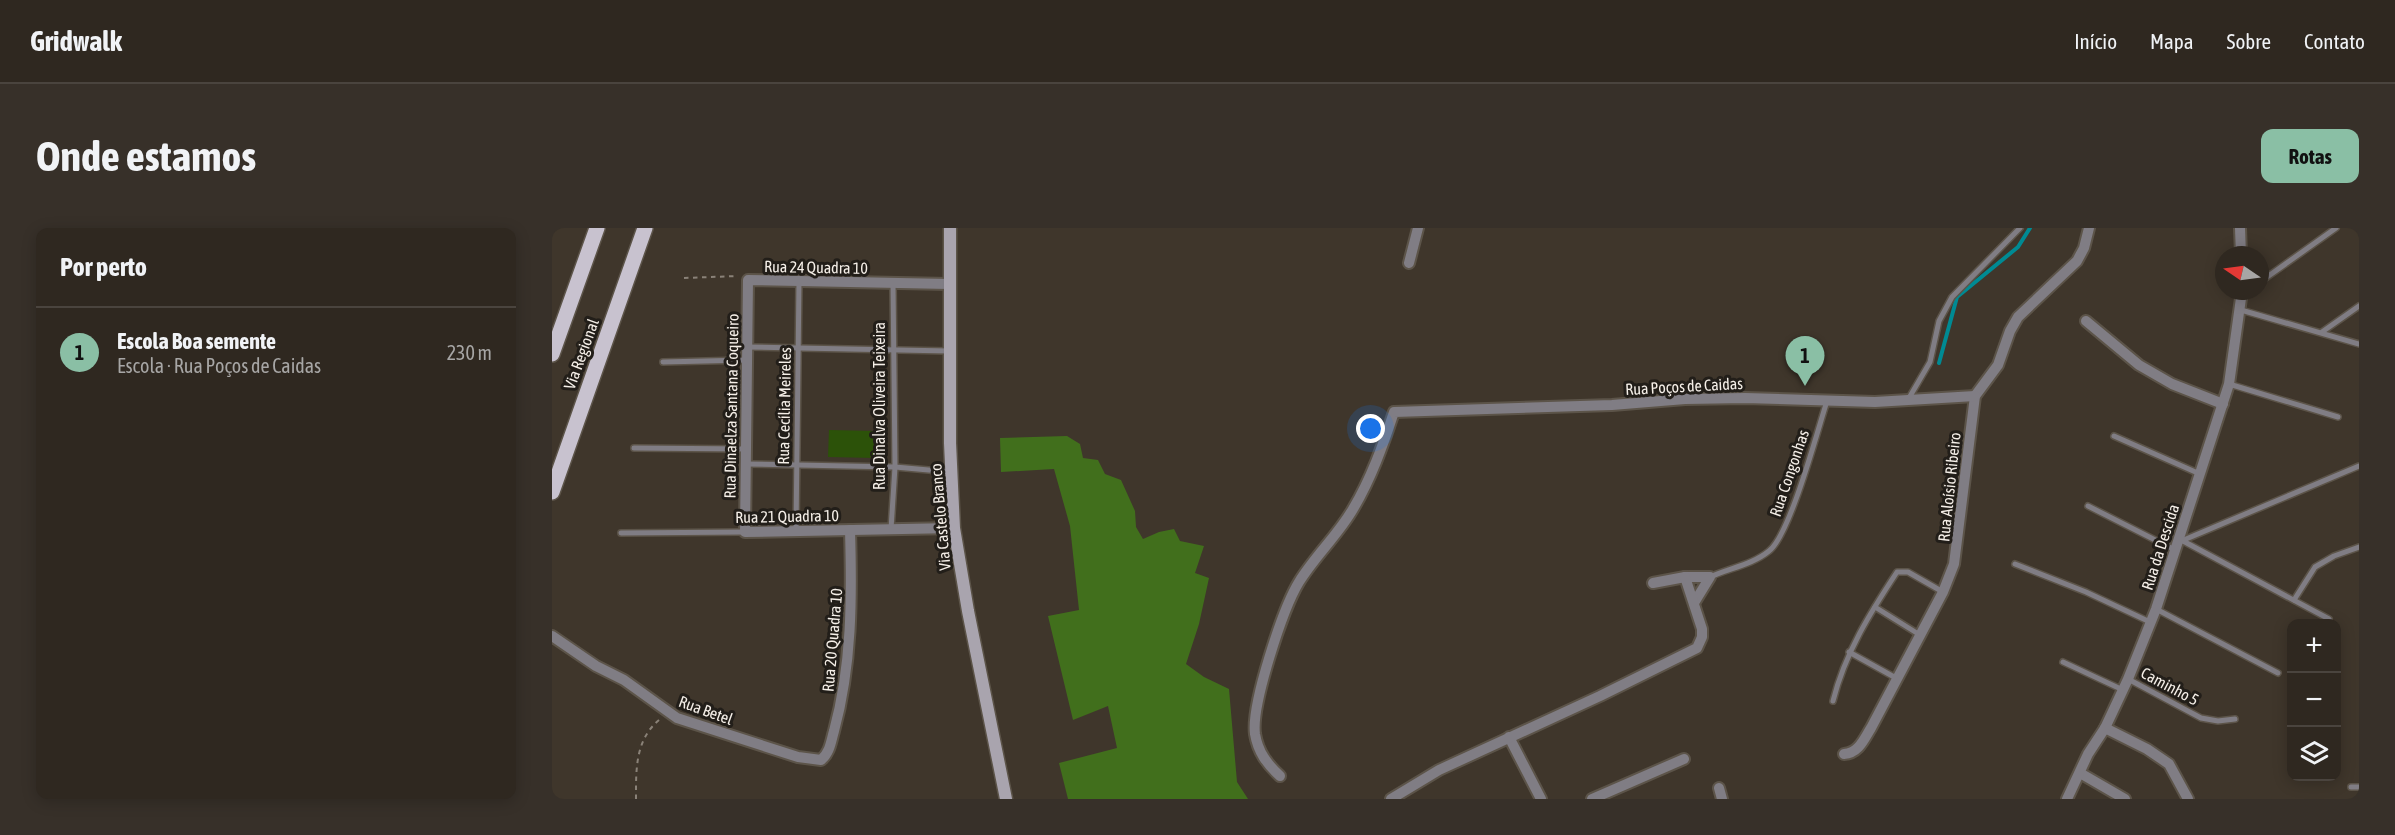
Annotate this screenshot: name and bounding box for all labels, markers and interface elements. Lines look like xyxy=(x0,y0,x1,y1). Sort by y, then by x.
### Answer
text: Gridwalk xyxy=(30,25,122,57)
text: Início xyxy=(2074,29,2117,53)
text: Mapa xyxy=(2150,29,2194,53)
text: Sobre xyxy=(2227,29,2271,53)
text: Contato xyxy=(2304,29,2365,53)
button: Rotas xyxy=(2261,129,2359,183)
text: Onde estamos xyxy=(36,132,256,180)
north arrow xyxy=(2215,246,2269,300)
text: Por perto xyxy=(60,252,147,282)
street label: Rua 24 Quadra 10 xyxy=(764,257,868,277)
street label: Rua Dinaelza Santana Coqueiro xyxy=(720,314,743,499)
street label: Via Regional xyxy=(560,315,603,392)
street label: Rua Dinalva Oliveira Teixeira xyxy=(870,322,888,490)
text: Escola Boa semente xyxy=(117,328,276,354)
pin: 1 xyxy=(1786,336,1824,386)
text: 1 xyxy=(75,341,84,364)
text: 230 m xyxy=(447,341,492,364)
street label: Rua Cecília Meireles xyxy=(774,347,794,465)
text: Escola · Rua Poços de Caidas xyxy=(117,354,321,377)
street label: Rua Poços de Caidas xyxy=(1625,374,1744,399)
your location xyxy=(1356,414,1385,443)
street label: Rua Congonhas xyxy=(1766,427,1813,519)
street label: Rua Aloísio Ribeiro xyxy=(1934,431,1964,543)
street label: Via Castelo Branco xyxy=(926,463,954,571)
street label: Rua da Descida xyxy=(2138,502,2182,592)
street label: Rua 21 Quadra 10 xyxy=(735,506,839,526)
street label: Rua 20 Quadra 10 xyxy=(819,588,845,692)
map controls xyxy=(2287,619,2341,781)
button: + xyxy=(2287,619,2341,673)
street label: Caminho 5 xyxy=(2138,663,2202,709)
button: − xyxy=(2287,673,2341,727)
street label: Rua Betel xyxy=(677,692,736,728)
button: layers xyxy=(2287,727,2341,781)

